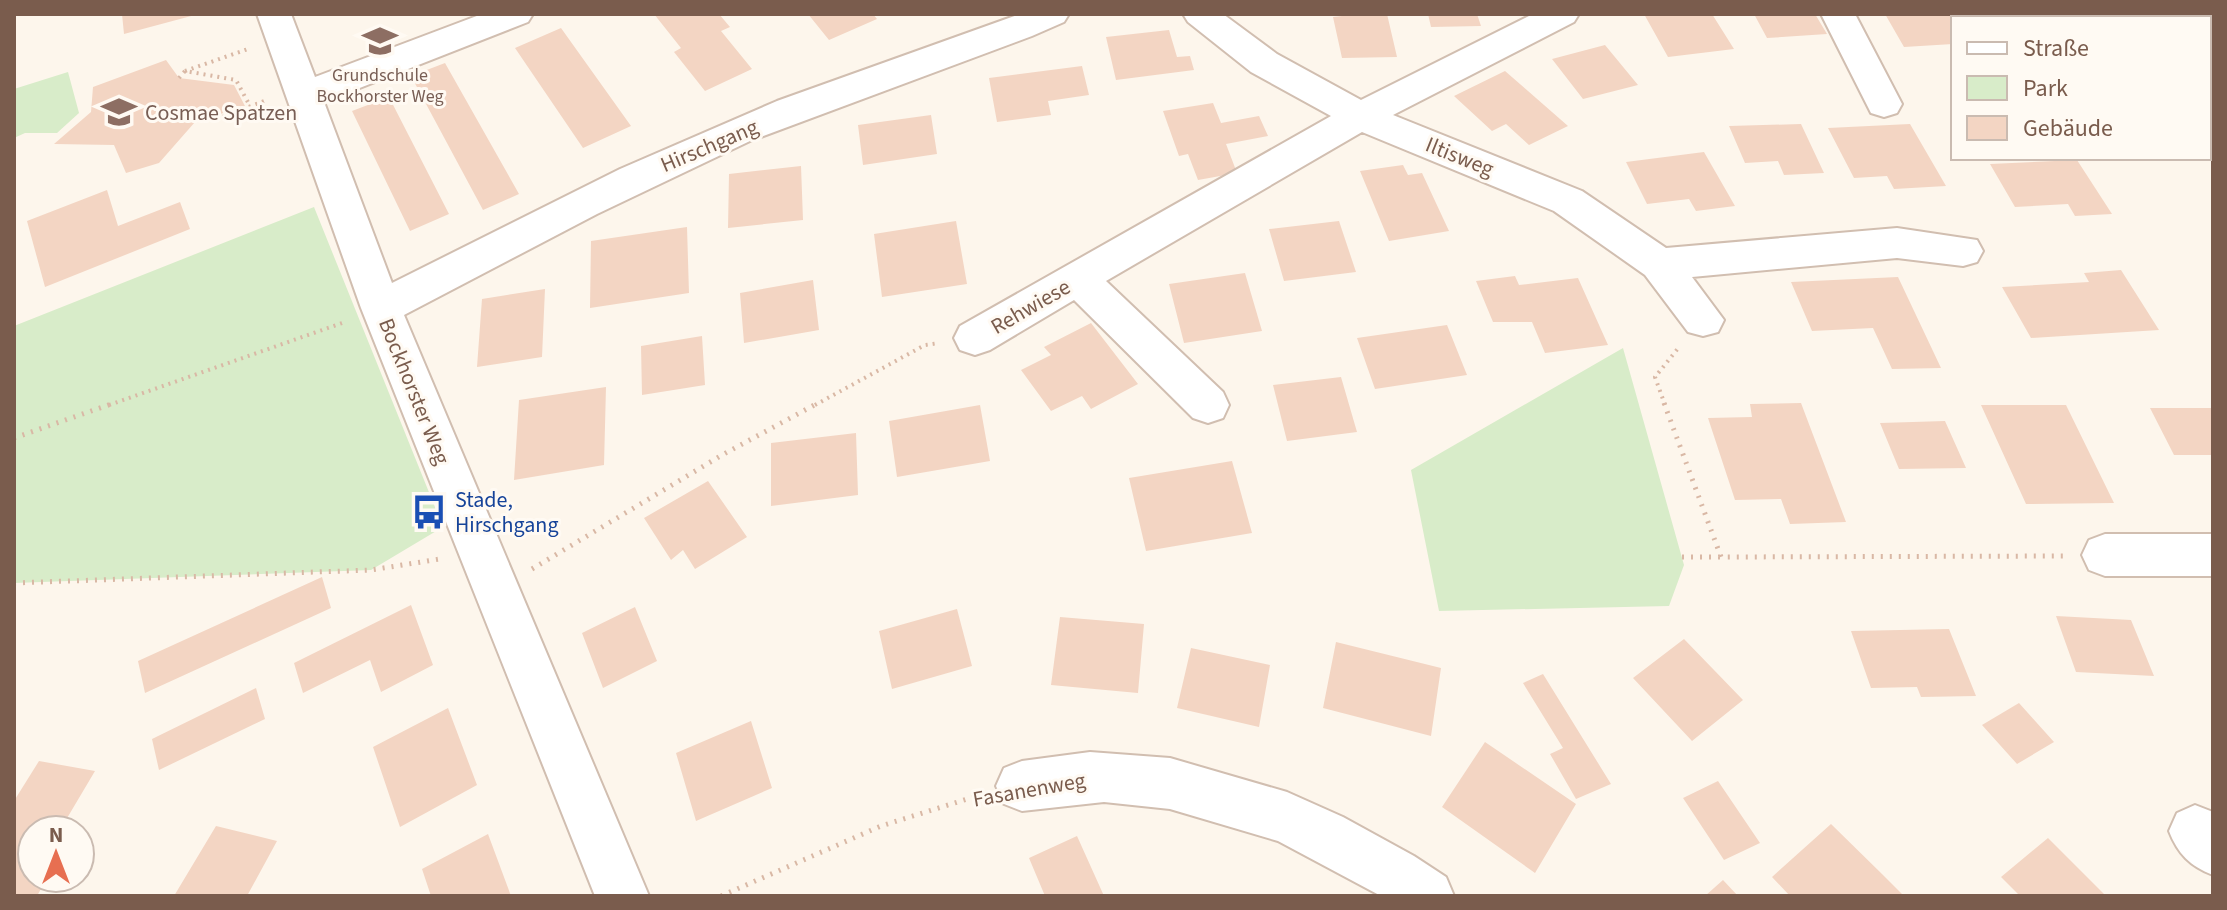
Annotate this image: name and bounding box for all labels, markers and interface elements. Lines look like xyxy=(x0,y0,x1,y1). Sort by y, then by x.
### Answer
legend xyxy=(1951,16,2211,160)
school or university icon: Grundschule Bockhorster Weg xyxy=(361,22,399,60)
text: Straße xyxy=(2023,31,2089,66)
place label: Grundschule Bockhorster Weg xyxy=(317,63,443,109)
text: Park xyxy=(2023,71,2068,106)
school or university icon: Cosmae Spatzen xyxy=(100,93,138,131)
place label: Cosmae Spatzen xyxy=(145,97,297,129)
street label: Hirschgang xyxy=(656,111,763,181)
text: Gebäude xyxy=(2023,111,2113,146)
street label: Iltisweg xyxy=(1421,129,1499,185)
street label: Rehwiese xyxy=(985,271,1076,343)
street label: Bockhorster Weg xyxy=(370,313,458,469)
place label: Stade, Hirschgang xyxy=(455,484,558,541)
bus stop icon: Stade, Hirschgang xyxy=(410,493,448,531)
street label: Fasanenweg xyxy=(970,764,1088,816)
north arrow xyxy=(16,814,96,894)
text: N xyxy=(49,819,63,851)

